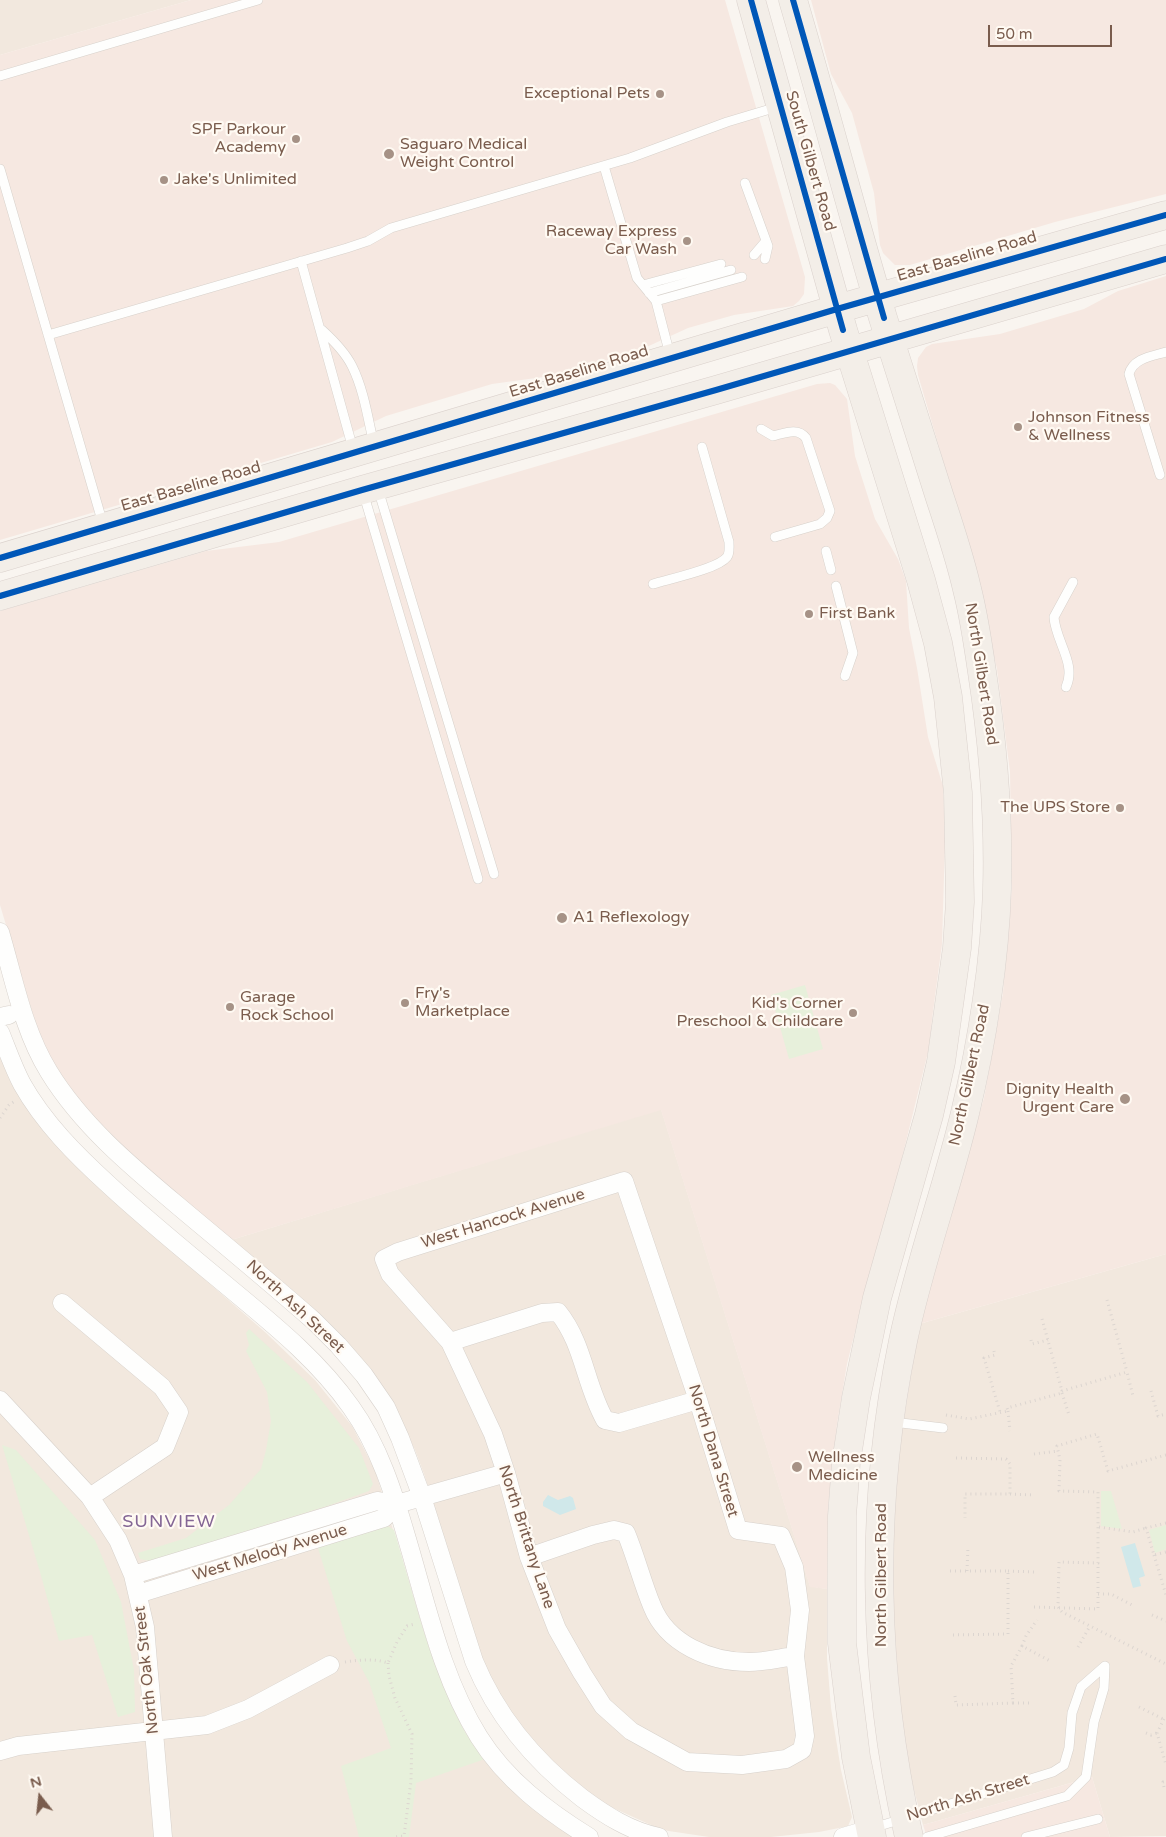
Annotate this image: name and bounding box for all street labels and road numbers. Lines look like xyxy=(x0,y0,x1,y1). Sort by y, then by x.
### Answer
street label: South Gilbert Road xyxy=(781,89,839,233)
street label: East Baseline Road xyxy=(895,228,1039,286)
street label: East Baseline Road xyxy=(507,342,651,402)
street label: East Baseline Road xyxy=(119,458,263,516)
street label: North Gilbert Road xyxy=(960,601,1002,747)
street label: North Gilbert Road xyxy=(946,1002,994,1148)
street label: West Hancock Avenue xyxy=(419,1185,587,1253)
street label: North Ash Street xyxy=(242,1256,348,1358)
street label: North Dana Street xyxy=(684,1382,742,1520)
street label: North Brittany Lane xyxy=(494,1463,558,1611)
street label: North Gilbert Road xyxy=(872,1503,892,1647)
street label: West Melody Avenue xyxy=(190,1520,350,1586)
street label: North Oak Street xyxy=(131,1605,163,1735)
street label: North Ash Street xyxy=(904,1770,1032,1826)

